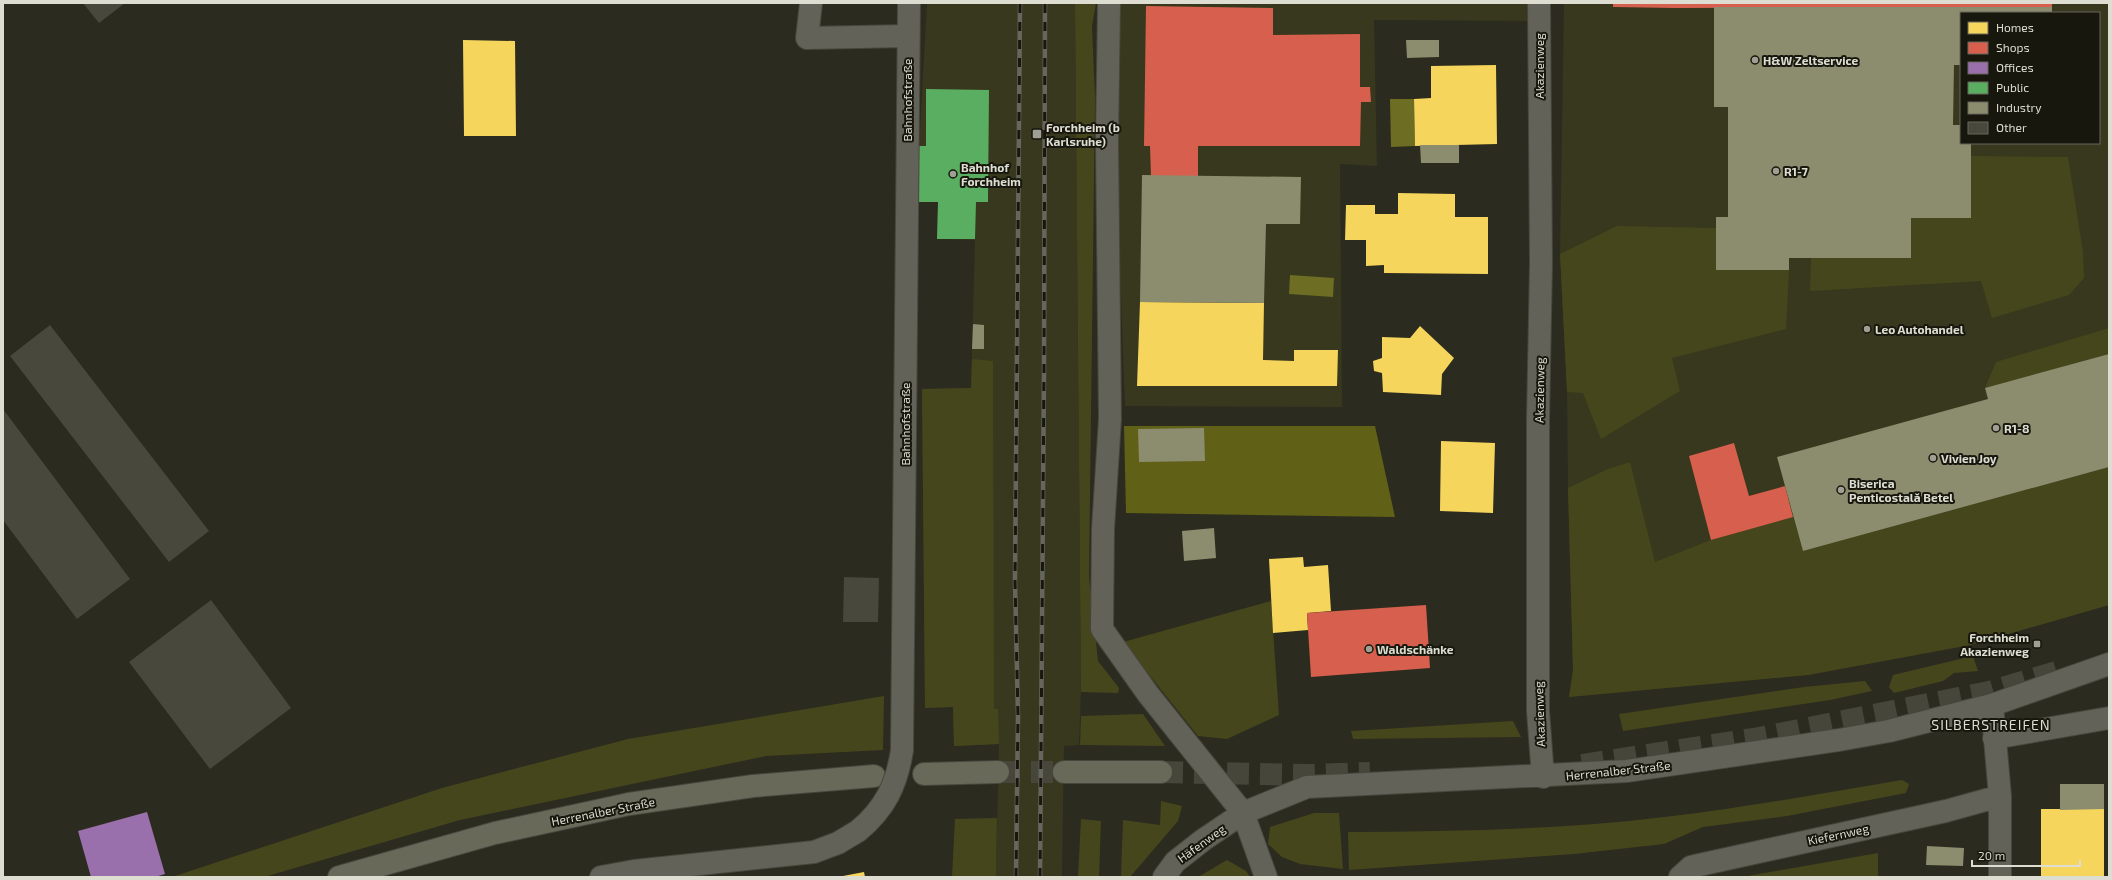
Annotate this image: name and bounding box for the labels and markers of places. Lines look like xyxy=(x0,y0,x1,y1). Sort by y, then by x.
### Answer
place label: H&W Zeltservice xyxy=(1763,53,1859,67)
marker: H&W Zeltservice xyxy=(1750,55,1760,65)
place label: Forchheim (b Karlsruhe) xyxy=(1046,120,1120,148)
marker: Forchheim (b Karlsruhe) xyxy=(1031,128,1043,140)
place label: Bahnhof Forchheim xyxy=(961,160,1021,188)
place label: R1-7 xyxy=(1784,164,1808,178)
marker: R1-7 xyxy=(1771,166,1781,176)
marker: Bahnhof Forchheim xyxy=(948,169,958,179)
place label: Leo Autohandel xyxy=(1875,322,1964,336)
marker: Leo Autohandel xyxy=(1862,324,1872,334)
place label: R1-8 xyxy=(2004,421,2029,435)
marker: R1-8 xyxy=(1991,423,2001,433)
place label: Vivien Joy xyxy=(1941,451,1997,466)
marker: Vivien Joy xyxy=(1928,453,1938,463)
place label: Biserica Penticostală Betel xyxy=(1849,476,1953,504)
marker: Biserica Penticostală Betel xyxy=(1836,485,1846,495)
place label: Forchheim Akazienweg xyxy=(1960,630,2029,658)
marker: Forchheim Akazienweg xyxy=(2032,639,2042,649)
place label: Waldschänke xyxy=(1377,642,1454,656)
marker: Waldschänke xyxy=(1364,644,1374,654)

